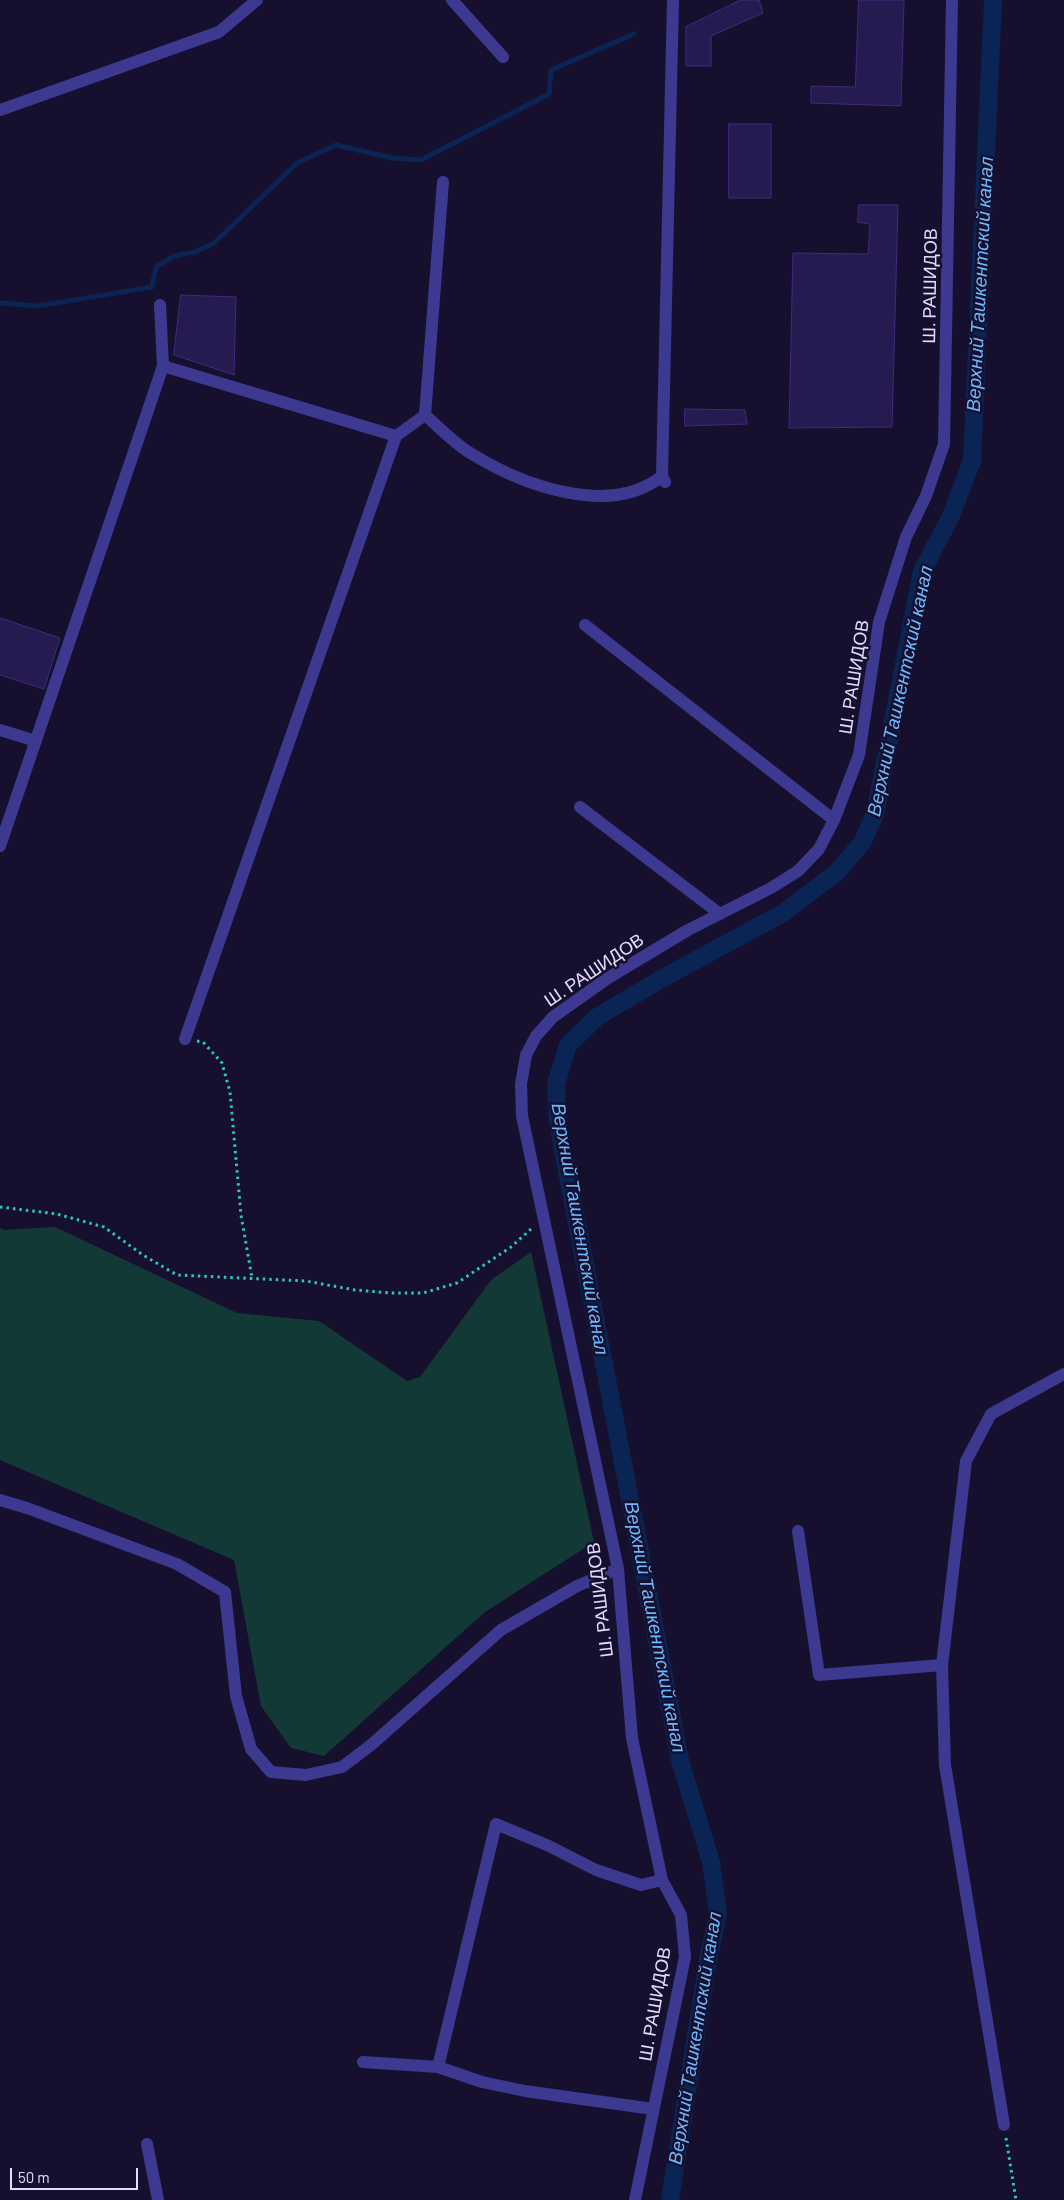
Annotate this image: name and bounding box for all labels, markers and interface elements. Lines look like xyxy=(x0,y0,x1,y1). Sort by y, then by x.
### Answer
water label: Верхний Ташкентский канал xyxy=(962,156,998,412)
street label: Ш. РАШИДОВ xyxy=(918,228,942,344)
water label: Верхний Ташкентский канал xyxy=(862,564,938,818)
street label: Ш. РАШИДОВ xyxy=(834,618,874,736)
street label: Ш. РАШИДОВ xyxy=(540,929,648,1011)
water label: Верхний Ташкентский канал xyxy=(547,1101,613,1357)
water label: Верхний Ташкентский канал xyxy=(619,1499,691,1755)
street label: Ш. РАШИДОВ xyxy=(582,1541,618,1659)
water label: Верхний Ташкентский канал xyxy=(664,1910,726,2166)
street label: Ш. РАШИДОВ xyxy=(634,1945,676,2063)
scale bar xyxy=(12,2158,140,2190)
text: 50 m xyxy=(18,2168,50,2186)

